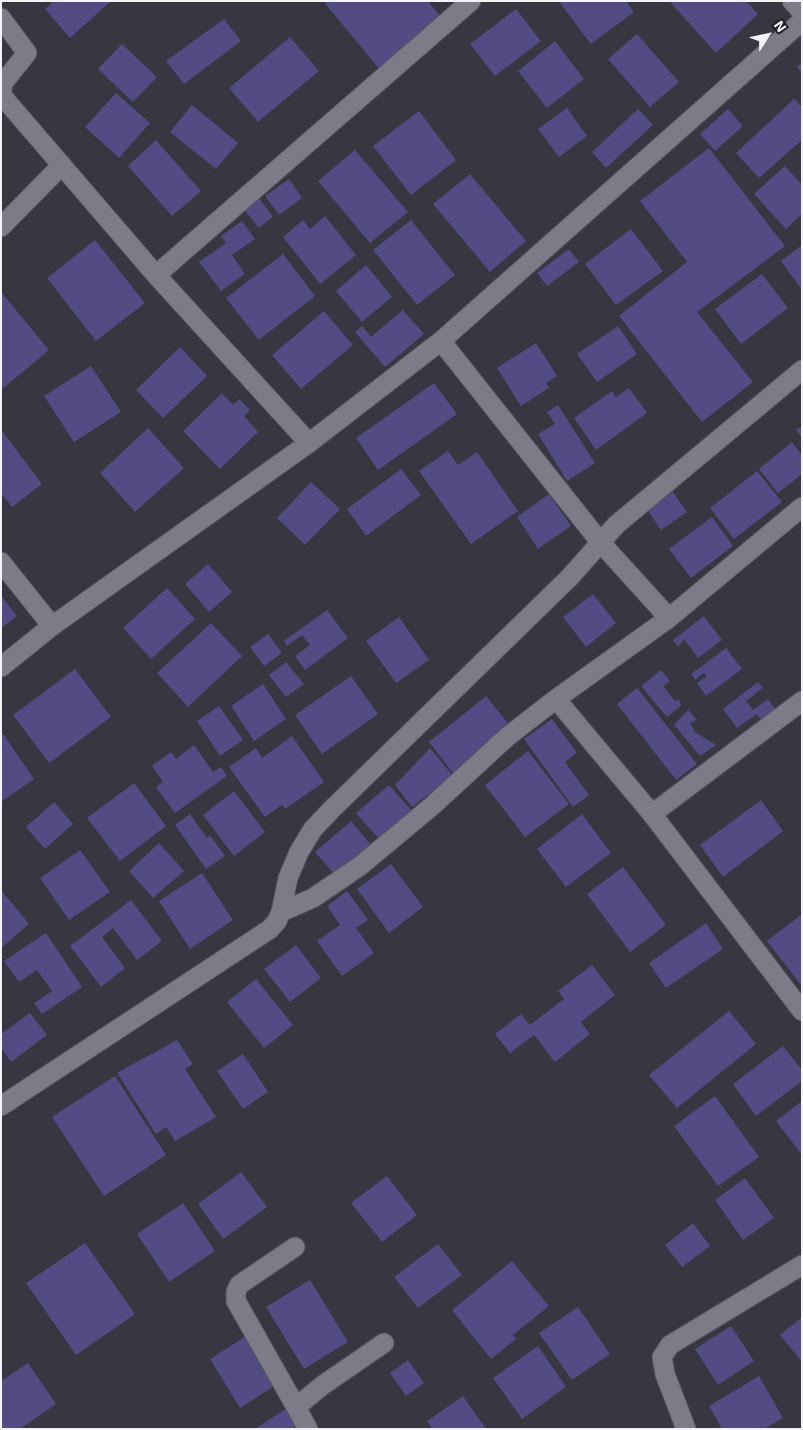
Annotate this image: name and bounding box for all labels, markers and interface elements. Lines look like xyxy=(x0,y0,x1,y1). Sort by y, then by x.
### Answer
north arrow xyxy=(743,10,793,60)
text: N xyxy=(771,17,791,35)

